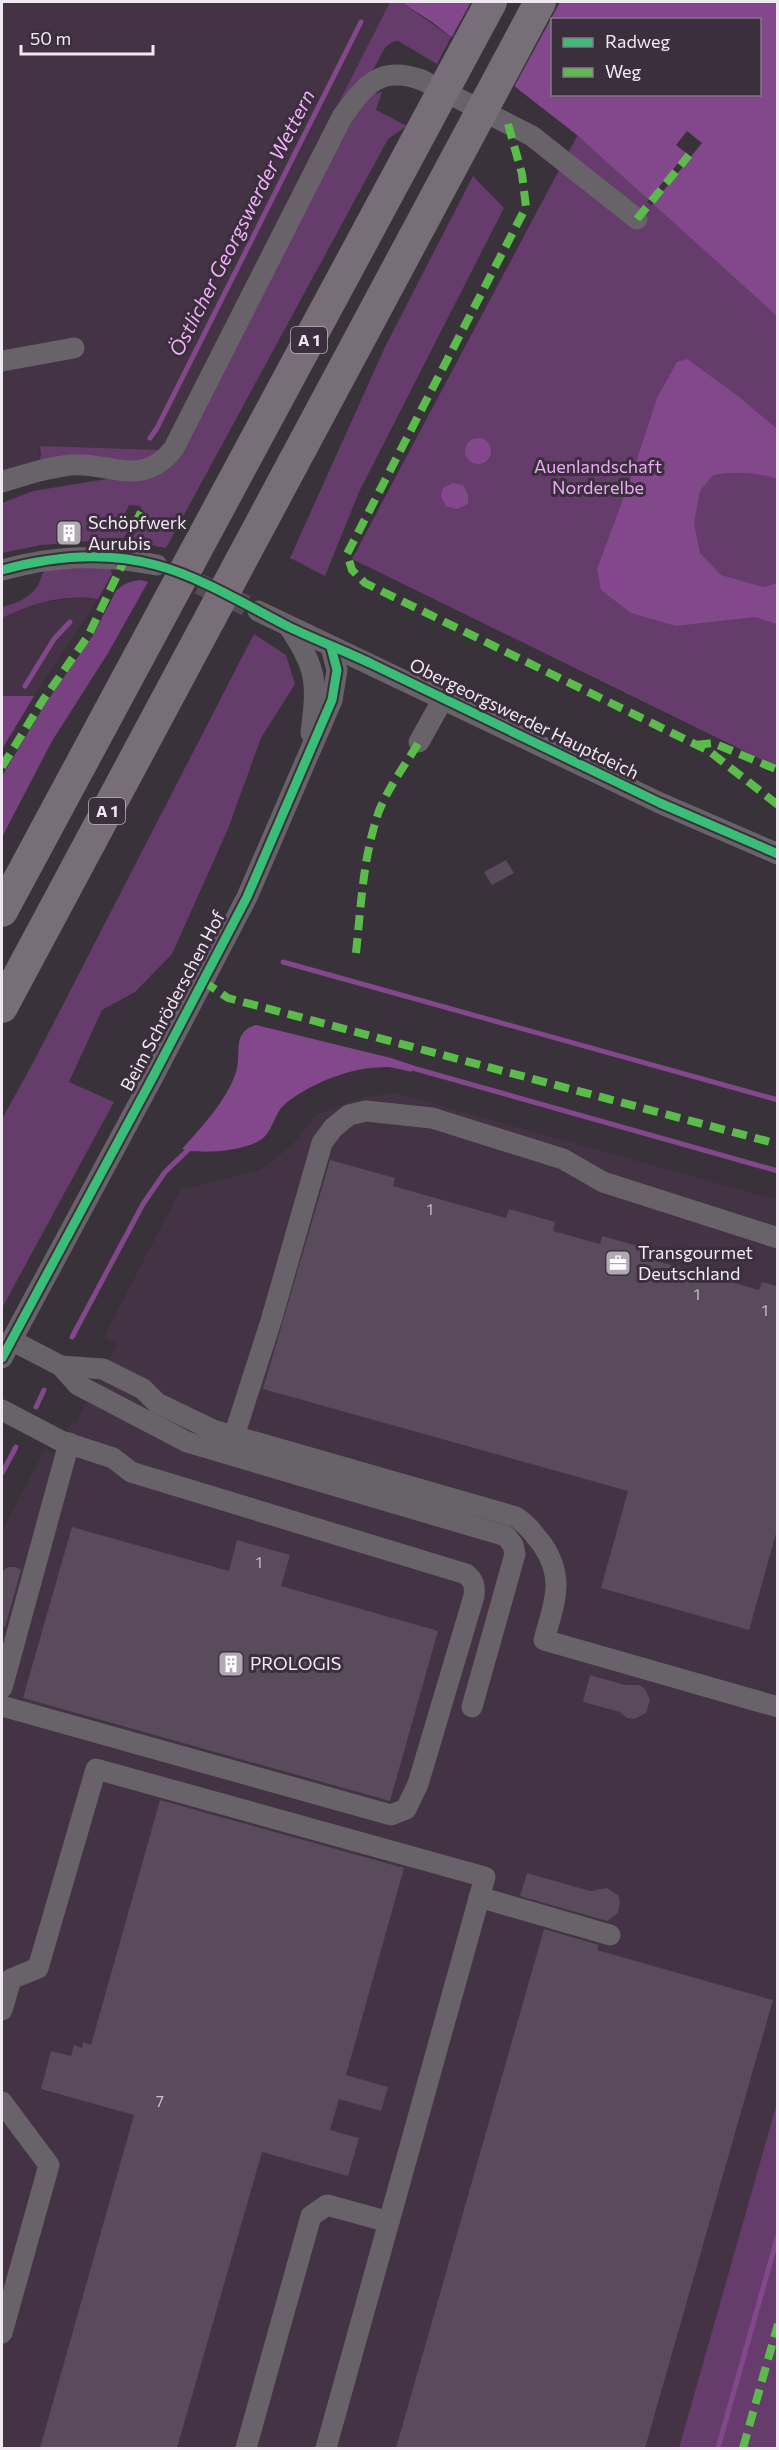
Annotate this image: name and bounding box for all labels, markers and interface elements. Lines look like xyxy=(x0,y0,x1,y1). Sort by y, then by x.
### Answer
scale bar xyxy=(21,18,153,56)
legend xyxy=(551,18,761,96)
text: 50 m xyxy=(30,27,71,49)
text: Radweg xyxy=(605,30,670,52)
text: Weg xyxy=(605,60,642,82)
water label: Östlicher Georgswerder Wettern xyxy=(163,85,319,360)
road number: A 1 xyxy=(291,327,327,353)
park label: Auenlandschaft Norderelbe xyxy=(534,455,662,498)
place label: Schöpfwerk Aurubis xyxy=(88,511,187,554)
building icon: Schöpfwerk Aurubis xyxy=(54,518,84,548)
street label: Obergeorgswerder Hauptdeich xyxy=(406,653,643,783)
road number: A 1 xyxy=(89,798,125,824)
street label: Beim Schröderschen Hof xyxy=(115,906,229,1094)
house number: 1 xyxy=(427,1200,433,1218)
place label: Transgourmet Deutschland xyxy=(638,1241,753,1284)
office icon: Transgourmet Deutschland xyxy=(603,1248,633,1278)
house number: 1 xyxy=(694,1285,700,1303)
house number: 1 xyxy=(762,1301,768,1319)
house number: 1 xyxy=(256,1553,262,1571)
building icon: PROLOGIS xyxy=(216,1649,246,1679)
place label: PROLOGIS xyxy=(250,1652,341,1674)
house number: 7 xyxy=(156,2092,164,2110)

